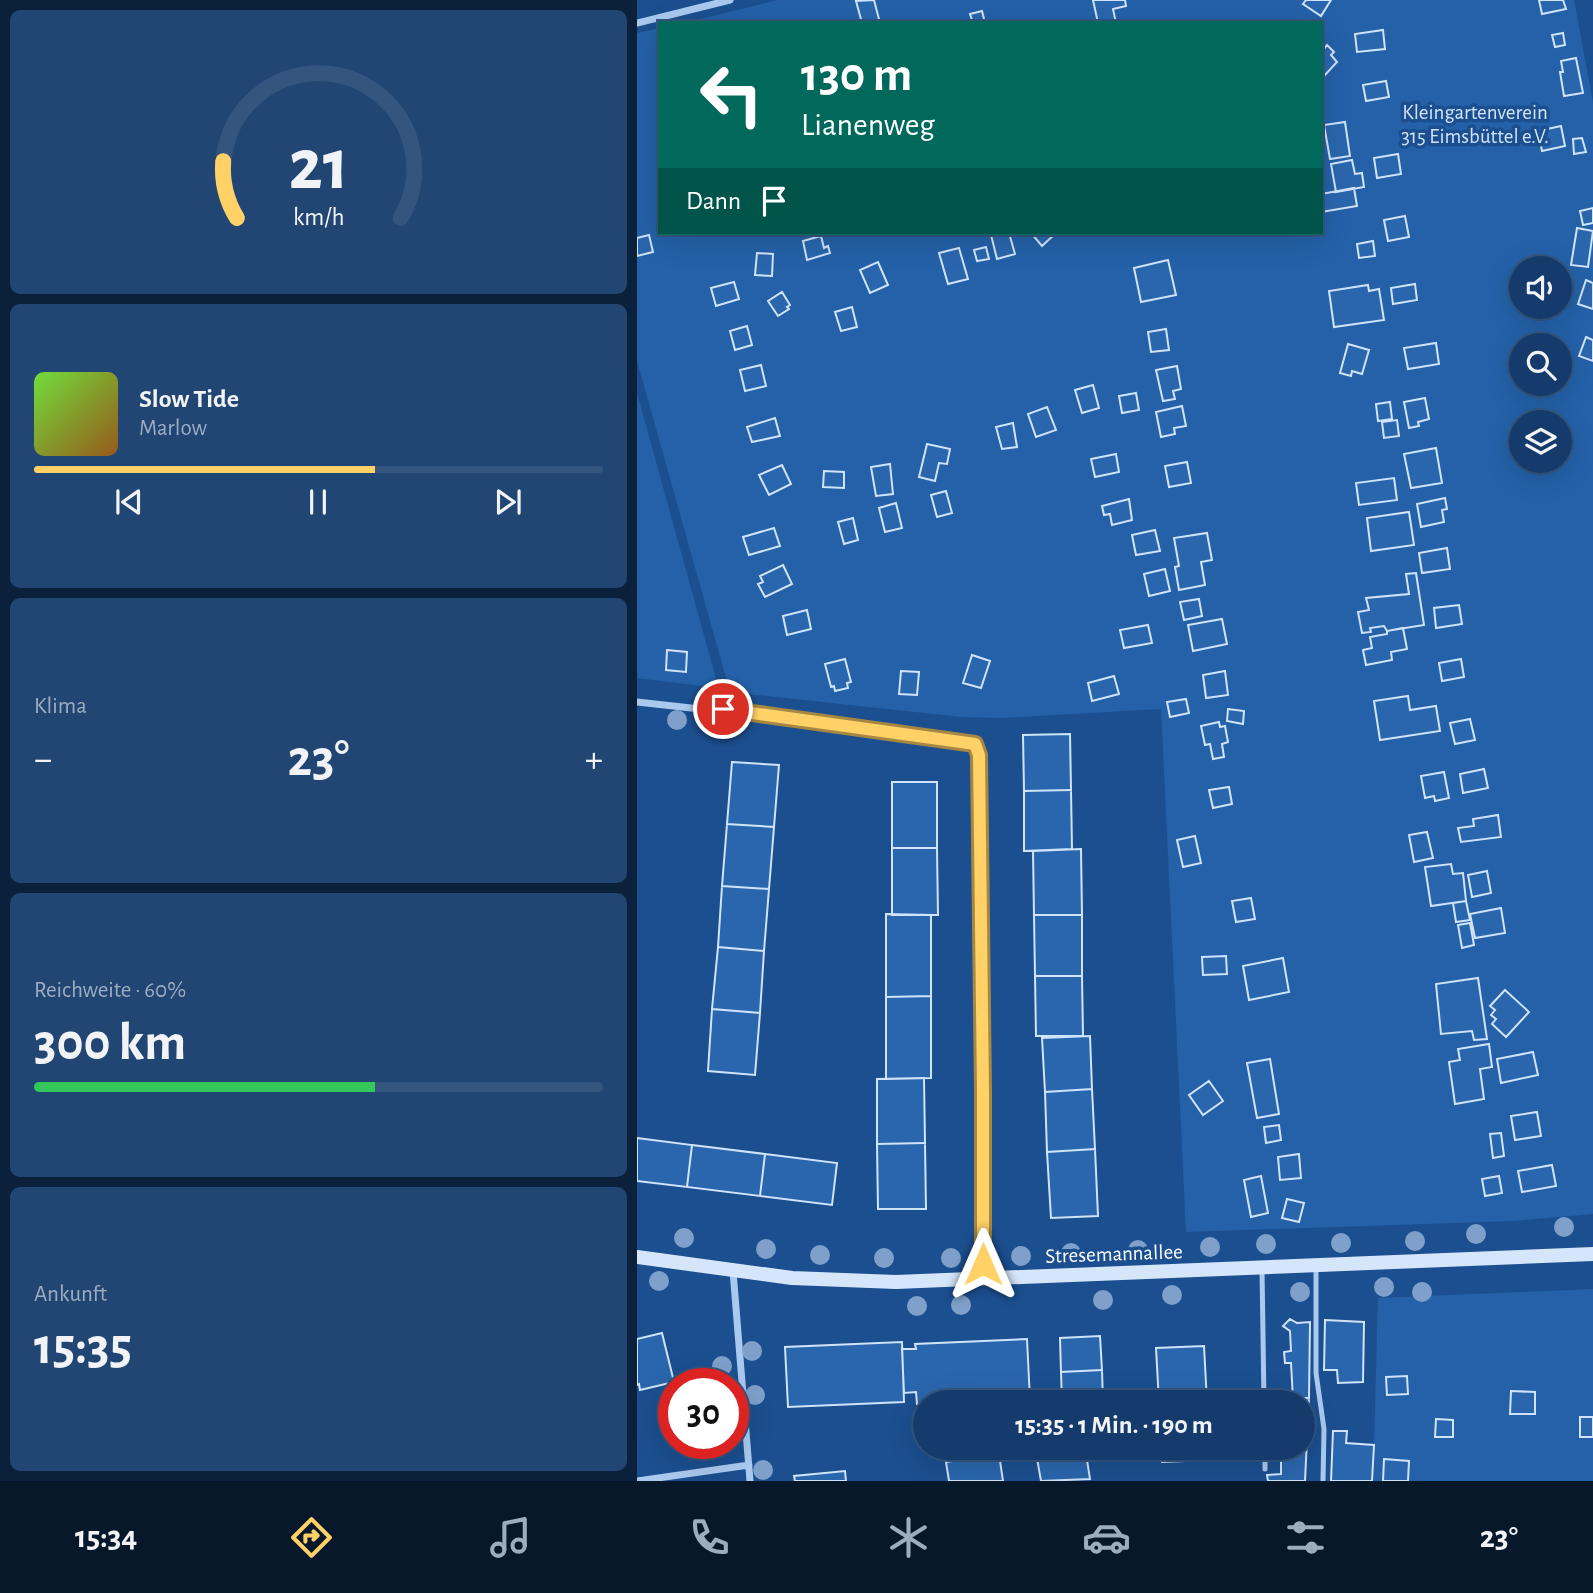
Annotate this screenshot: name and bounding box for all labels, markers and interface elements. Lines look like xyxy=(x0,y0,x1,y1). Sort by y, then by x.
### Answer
icon: left xyxy=(686,49,777,140)
text: 130 m xyxy=(801,51,912,100)
park label: Kleingartenverein 315 Eimsbüttel e.V. xyxy=(1401,102,1549,147)
text: Lianenweg xyxy=(801,109,935,141)
text: 21 xyxy=(288,130,349,203)
icon: arrive xyxy=(755,182,793,220)
text: Dann xyxy=(686,188,741,214)
text: km/h xyxy=(293,205,344,230)
map controls xyxy=(1509,256,1572,473)
button: sound xyxy=(1509,256,1572,319)
button: search xyxy=(1509,333,1572,396)
text: Slow Tide xyxy=(139,386,239,412)
button: layers xyxy=(1509,410,1572,473)
text: Marlow xyxy=(139,417,207,440)
icon: previous xyxy=(110,483,148,521)
icon: pause xyxy=(299,483,337,521)
icon: next xyxy=(489,483,527,521)
pin xyxy=(693,679,753,739)
icon: arrive xyxy=(704,690,742,728)
text: Klima xyxy=(34,695,87,718)
text: 23° xyxy=(287,733,350,785)
text: − xyxy=(34,741,52,779)
text: + xyxy=(585,741,603,779)
text: Reichweite · 60% xyxy=(34,979,186,1002)
text: 300 km xyxy=(34,1017,186,1069)
position arrow xyxy=(946,1227,1020,1301)
street label: Stresemannallee xyxy=(1045,1241,1183,1267)
text: Ankunft xyxy=(34,1283,107,1306)
text: 15:35 xyxy=(34,1321,132,1373)
speed limit sign: 30 xyxy=(658,1368,749,1459)
text: 15:35 · 1 Min. · 190 m xyxy=(1015,1412,1213,1438)
icon: directions xyxy=(287,1513,336,1562)
icon: music xyxy=(486,1513,535,1562)
icon: phone xyxy=(685,1513,734,1562)
icon: climate xyxy=(884,1513,933,1562)
icon: car xyxy=(1082,1513,1131,1562)
icon: filters xyxy=(1281,1513,1330,1562)
text: 15:34 xyxy=(75,1521,137,1553)
text: 23° xyxy=(1480,1521,1518,1553)

